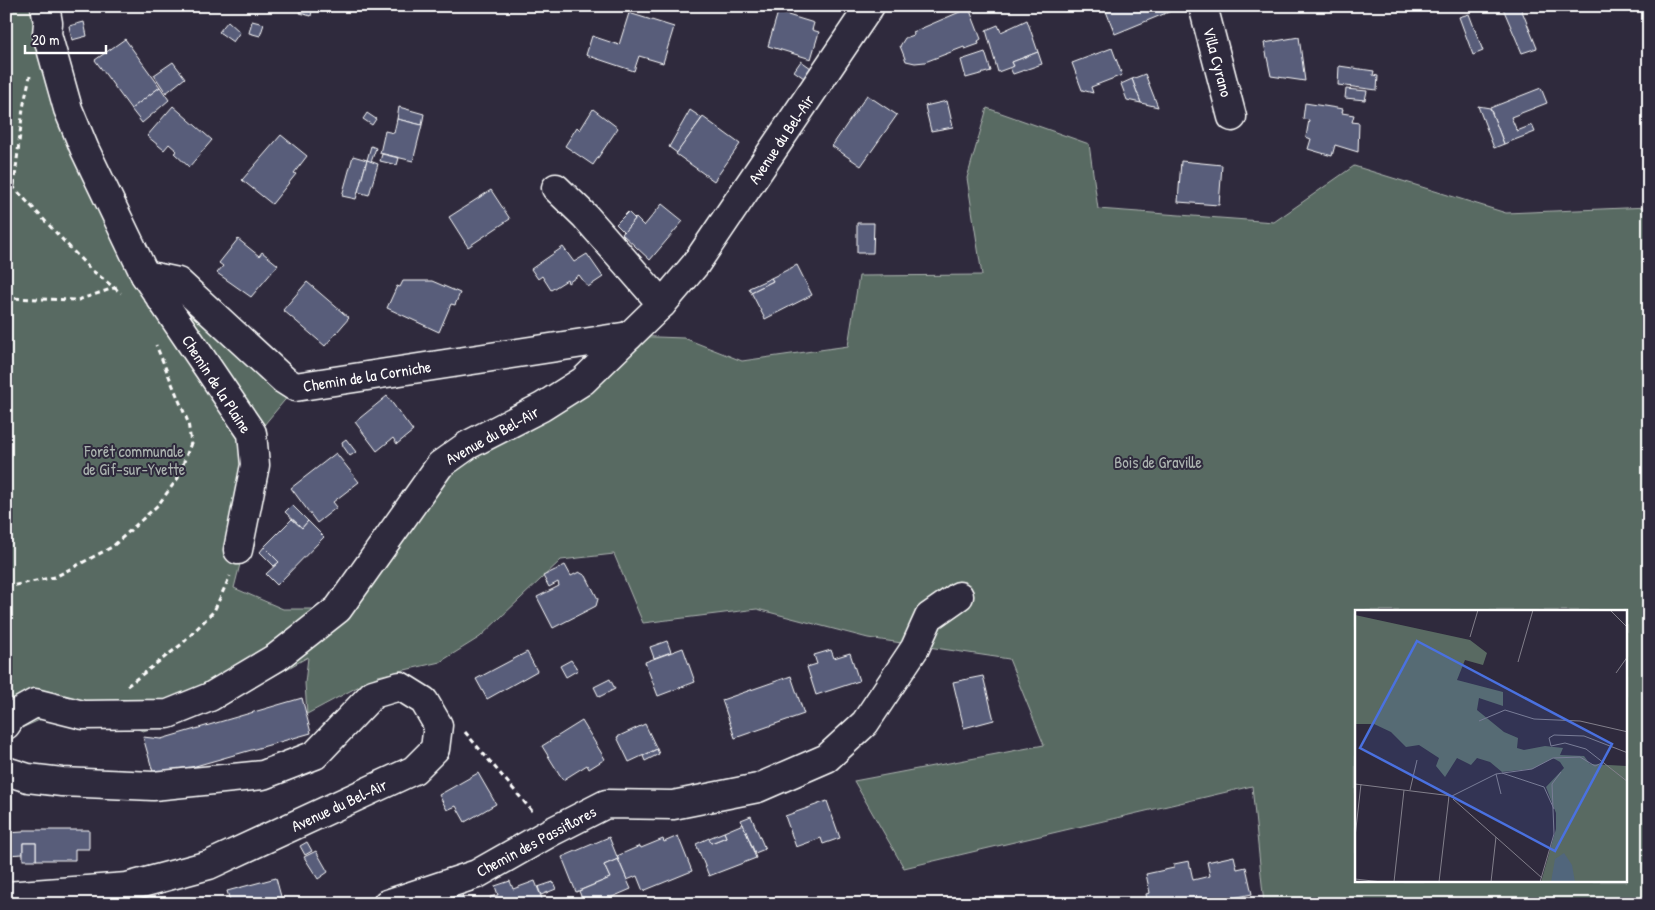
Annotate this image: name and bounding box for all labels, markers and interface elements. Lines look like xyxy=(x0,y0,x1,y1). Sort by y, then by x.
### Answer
scale bar xyxy=(25,22,106,54)
street label: Villa Cyrano xyxy=(1198,25,1238,100)
text: 20 m xyxy=(32,29,59,50)
street label: Avenue du Bel-Air xyxy=(743,90,819,188)
street label: Chemin de la Plaine xyxy=(177,331,257,438)
street label: Chemin de la Corniche xyxy=(301,355,433,397)
street label: Avenue du Bel-Air xyxy=(441,400,543,470)
park label: Forêt communale de Gif-sur-Yvette xyxy=(83,440,186,480)
park label: Bois de Graville xyxy=(1114,451,1202,473)
inset map xyxy=(1355,610,1628,882)
street label: Avenue du Bel-Air xyxy=(288,773,390,837)
street label: Chemin des Passiflores xyxy=(472,800,600,882)

